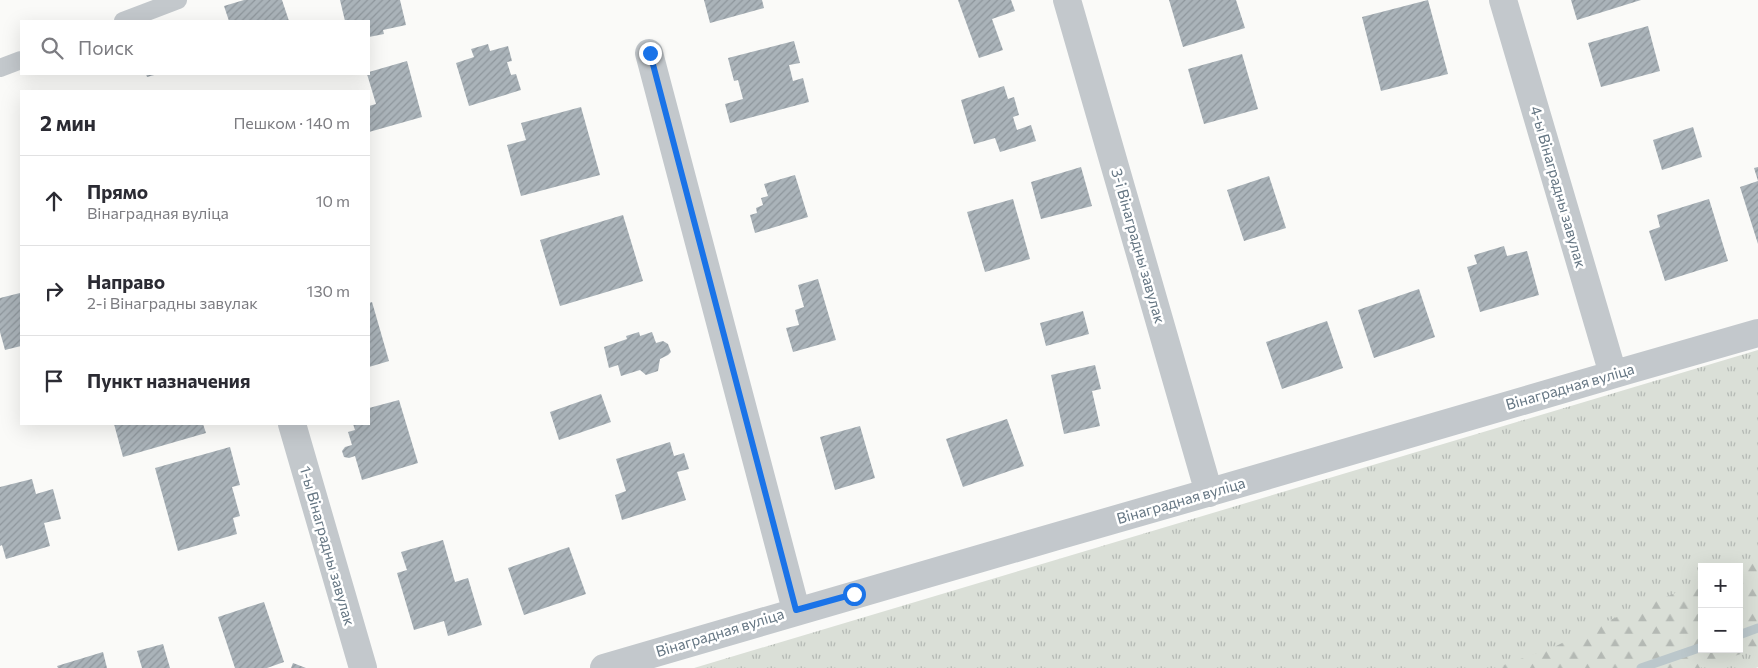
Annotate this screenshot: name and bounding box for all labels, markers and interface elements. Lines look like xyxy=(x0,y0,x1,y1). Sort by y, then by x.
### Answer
search box xyxy=(20,20,370,75)
icon: search xyxy=(38,34,66,62)
text: Поиск xyxy=(78,36,134,59)
route end xyxy=(639,42,662,65)
street label: 4-ы Вінаградны завулак xyxy=(1527,104,1591,270)
text: 2 мин xyxy=(40,110,96,135)
text: Пешком · 140 m xyxy=(233,113,350,132)
street label: 3-і Вінаградны завулак xyxy=(1108,166,1170,325)
text: Прямо xyxy=(87,180,148,203)
icon: ahead xyxy=(40,187,68,215)
text: 10 m xyxy=(316,191,350,210)
text: Вінаградная вуліца xyxy=(87,203,229,222)
text: Направо xyxy=(87,270,165,293)
icon: right xyxy=(40,277,68,305)
text: 130 m xyxy=(307,281,350,300)
text: 2-і Вінаградны завулак xyxy=(87,293,258,312)
street label: Вінаградная вуліца xyxy=(1503,359,1636,413)
icon: arrive xyxy=(40,367,68,395)
text: Пункт назначения xyxy=(87,369,250,392)
street label: 1-ы Вінаградны завулак xyxy=(297,464,359,628)
street label: Вінаградная вуліца xyxy=(1114,473,1247,527)
map controls xyxy=(1698,563,1743,653)
button: + xyxy=(1698,563,1743,608)
route start xyxy=(843,583,866,606)
street label: Вінаградная вуліца xyxy=(653,604,786,660)
button: − xyxy=(1698,608,1743,653)

